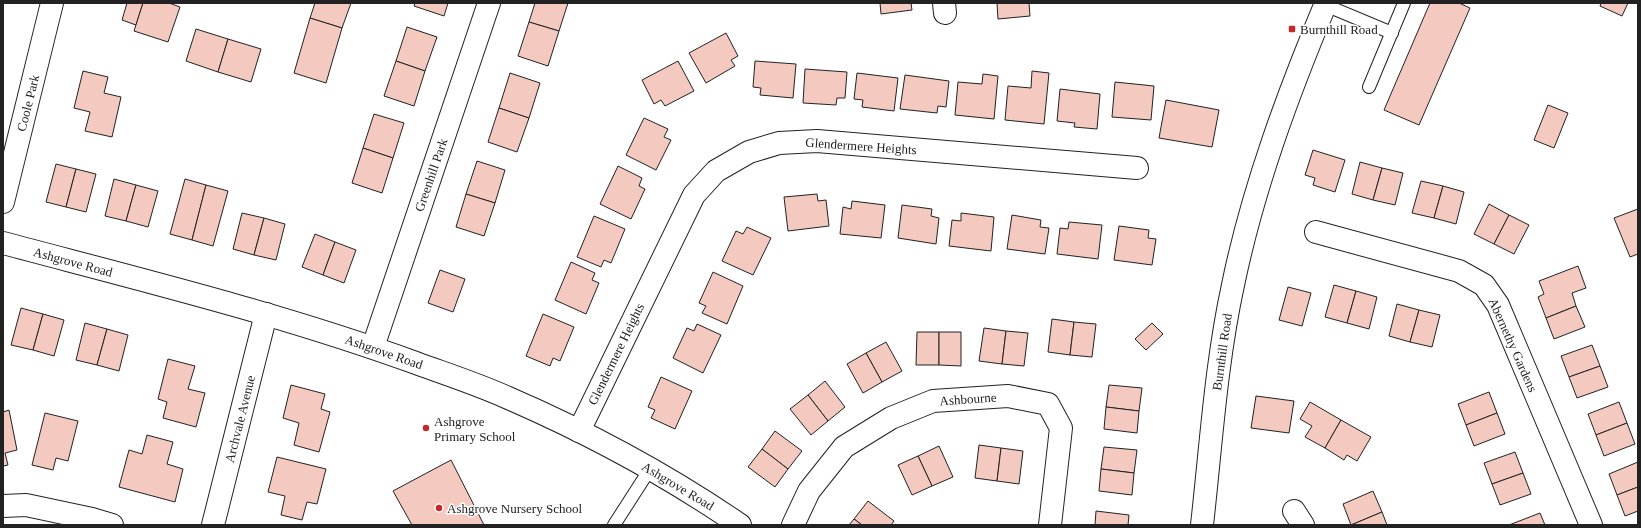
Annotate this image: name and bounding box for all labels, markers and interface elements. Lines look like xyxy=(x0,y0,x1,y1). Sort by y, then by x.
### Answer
place label: Burnthill Road xyxy=(1300,22,1378,37)
marker: Burnthill Road xyxy=(1287,24,1297,34)
street label: Coole Park xyxy=(14,73,42,133)
street label: Glendermere Heights xyxy=(805,135,917,157)
street label: Greenhill Park xyxy=(412,136,451,213)
street label: Ashgrove Road xyxy=(32,244,115,280)
street label: Abernethy Gardens xyxy=(1486,296,1540,394)
street label: Glendermere Heights xyxy=(585,301,647,407)
street label: Burnthill Road xyxy=(1209,312,1235,391)
street label: Ashgrove Road xyxy=(343,332,425,372)
street label: Archvale Avenue xyxy=(222,373,258,464)
street label: Ashbourne xyxy=(939,390,997,408)
place label: Ashgrove Primary School xyxy=(434,414,516,444)
marker: Ashgrove Primary School xyxy=(421,423,431,433)
street label: Ashgrove Road xyxy=(639,459,717,514)
place label: Ashgrove Nursery School xyxy=(447,501,582,516)
marker: Ashgrove Nursery School xyxy=(434,503,444,513)

